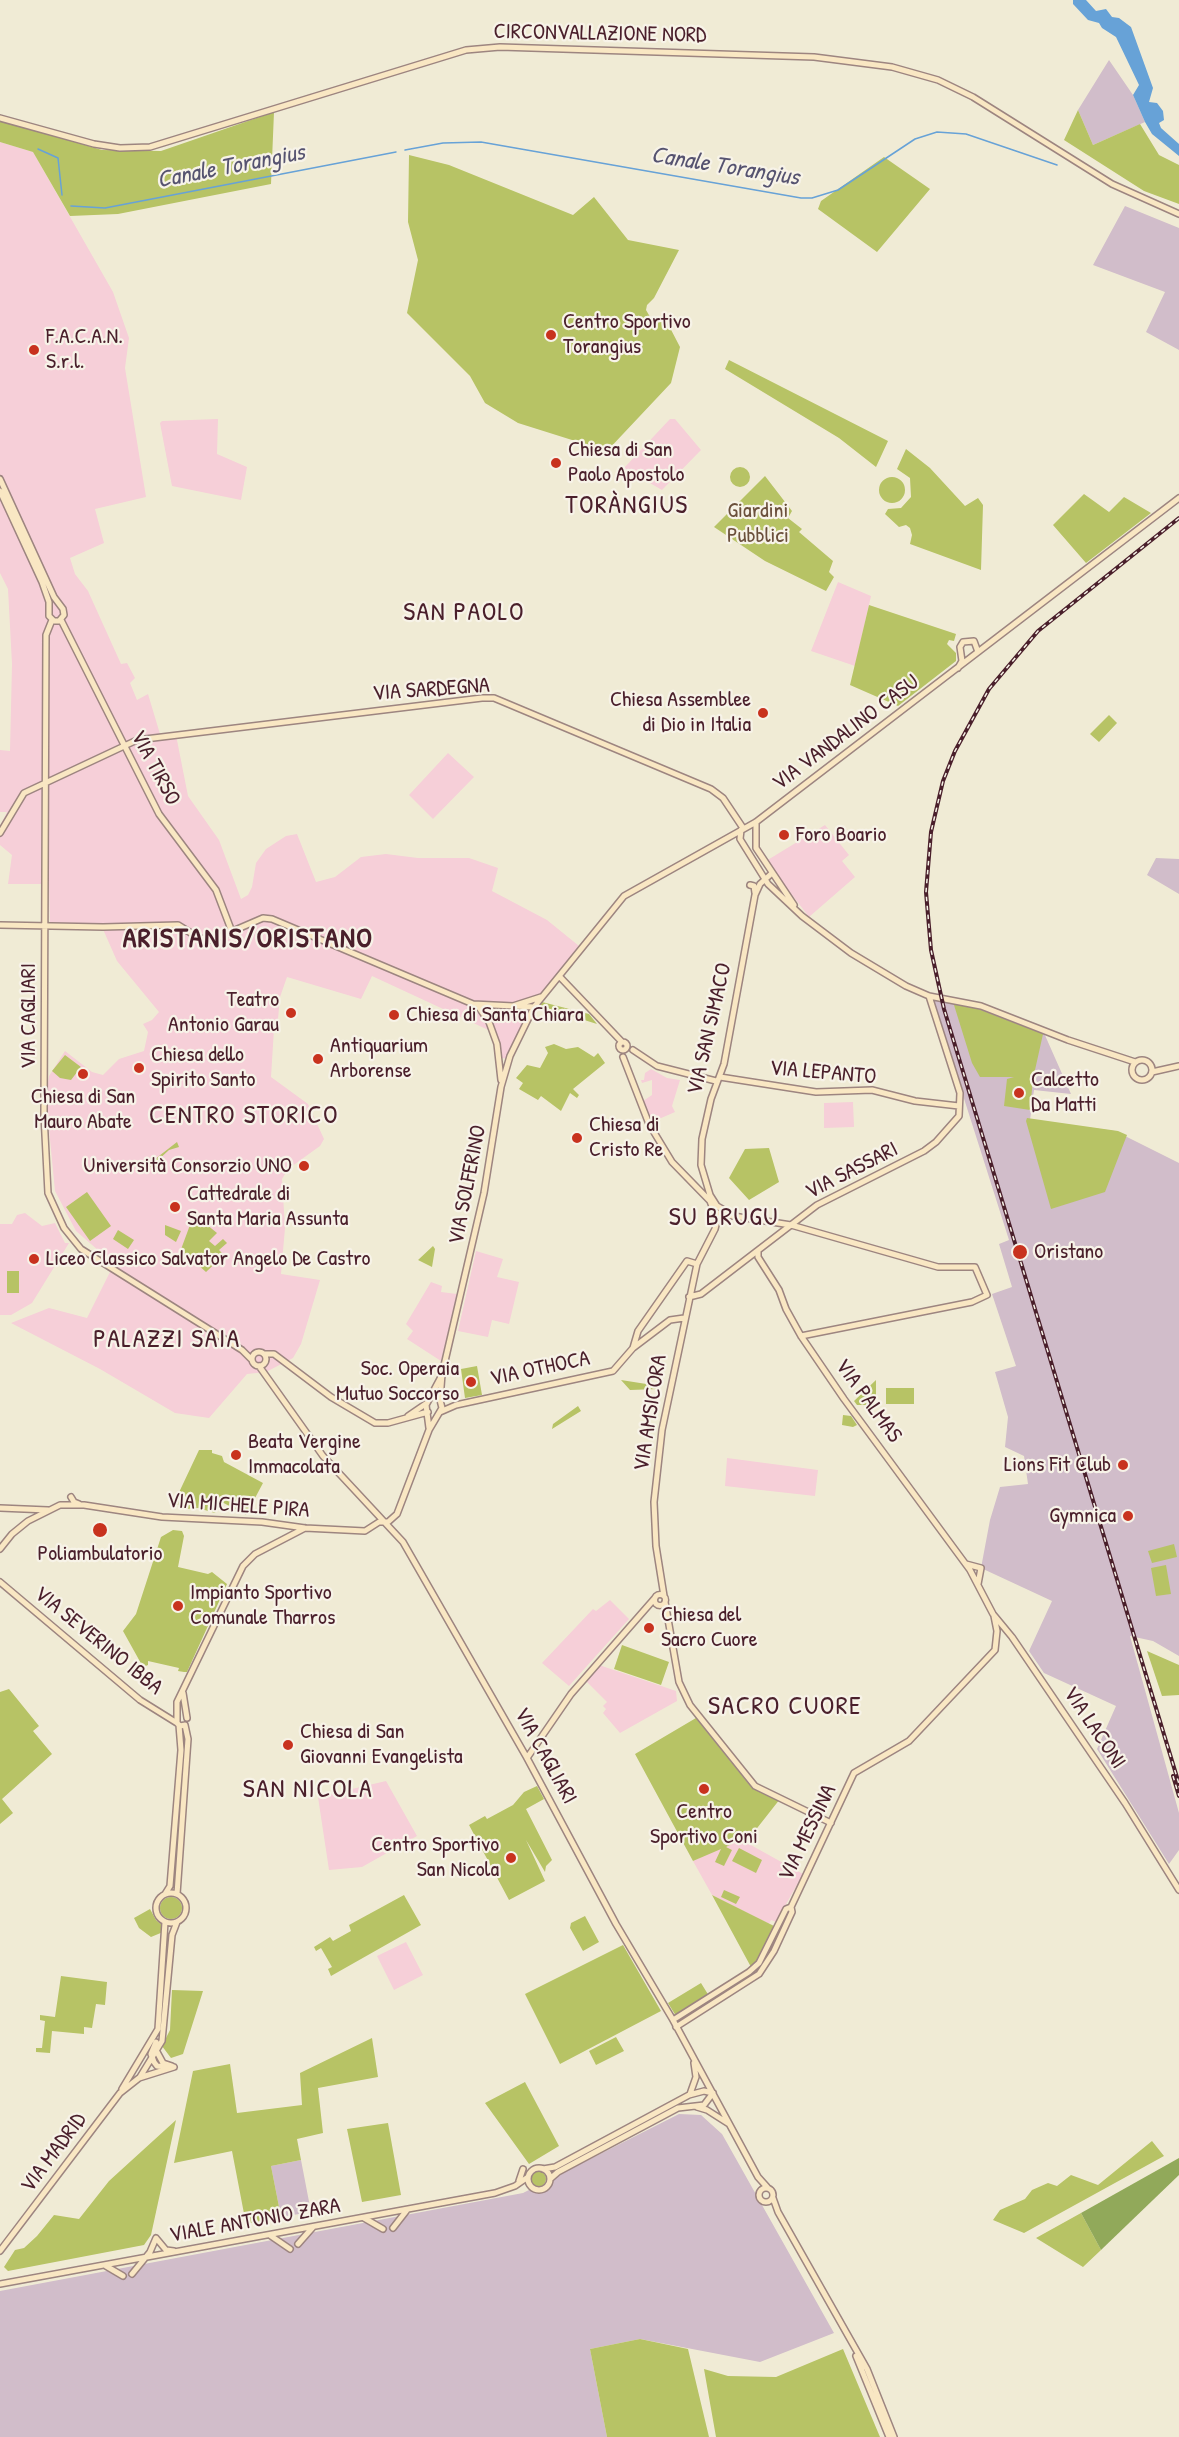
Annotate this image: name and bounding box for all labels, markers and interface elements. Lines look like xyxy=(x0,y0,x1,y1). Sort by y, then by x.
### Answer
street label: CIRCONVALLAZIONE NORD xyxy=(493,19,707,49)
water label: Canale Torangius xyxy=(155,139,307,195)
water label: Canale Torangius xyxy=(649,141,801,193)
place label: Centro Sportivo Torangius xyxy=(563,309,691,360)
place label: F.A.C.A.N. S.r.l. xyxy=(46,324,123,376)
marker: Centro Sportivo Torangius xyxy=(544,328,558,342)
marker: F.A.C.A.N. S.r.l. xyxy=(27,343,41,357)
place label: Chiesa di San Paolo Apostolo xyxy=(568,437,684,488)
marker: Chiesa di San Paolo Apostolo xyxy=(549,456,563,470)
district label: TORÀNGIUS xyxy=(565,490,689,522)
park label: Giardini Pubblici xyxy=(727,498,789,550)
district label: SAN PAOLO xyxy=(403,597,525,629)
street label: VIA VANDALINO CASU xyxy=(768,669,924,797)
street label: VIA SARDEGNA xyxy=(372,673,490,707)
place label: Chiesa Assemblee di Dio in Italia xyxy=(610,687,751,738)
marker: Chiesa Assemblee di Dio in Italia xyxy=(756,706,770,720)
street label: VIA TIRSO xyxy=(124,726,186,810)
place label: Foro Boario xyxy=(796,822,886,848)
marker: Foro Boario xyxy=(777,828,791,842)
district label: ARISTANIS/ORISTANO xyxy=(123,923,373,957)
street label: VIA SAN SIMACO xyxy=(682,961,738,1097)
street label: VIA CAGLIARI xyxy=(16,963,42,1069)
place label: Teatro Antonio Garau xyxy=(168,987,279,1038)
place label: Chiesa di Santa Chiara xyxy=(406,1002,584,1028)
marker: Teatro Antonio Garau xyxy=(284,1006,298,1020)
marker: Chiesa di Santa Chiara xyxy=(387,1008,401,1022)
place label: Antiquarium Arborense xyxy=(330,1033,428,1084)
place label: Chiesa dello Spirito Santo xyxy=(151,1042,255,1094)
marker: Antiquarium Arborense xyxy=(311,1052,325,1066)
street label: VIA LEPANTO xyxy=(769,1055,877,1091)
marker: Chiesa dello Spirito Santo xyxy=(132,1061,146,1075)
marker: Chiesa di San Mauro Abate xyxy=(76,1067,90,1081)
place label: Calcetto Da Matti xyxy=(1031,1067,1099,1118)
place label: Chiesa di San Mauro Abate xyxy=(31,1084,135,1136)
marker: Calcetto Da Matti xyxy=(1012,1086,1026,1100)
district label: CENTRO STORICO xyxy=(149,1100,339,1132)
place label: Chiesa di Cristo Re xyxy=(589,1112,663,1164)
street label: VIA SOLFERINO xyxy=(444,1123,492,1247)
marker: Chiesa di Cristo Re xyxy=(570,1131,584,1145)
street label: VIA SASSARI xyxy=(801,1136,903,1206)
place label: Università Consorzio UNO xyxy=(83,1153,292,1179)
marker: Università Consorzio UNO xyxy=(297,1159,311,1173)
place label: Cattedrale di Santa Maria Assunta xyxy=(187,1181,348,1232)
marker: Cattedrale di Santa Maria Assunta xyxy=(168,1200,182,1214)
district label: SU BRUGU xyxy=(669,1202,779,1234)
place label: Oristano xyxy=(1034,1239,1103,1265)
marker: Oristano xyxy=(1011,1243,1029,1261)
place label: Liceo Classico Salvator Angelo De Castro xyxy=(46,1246,370,1272)
marker: Liceo Classico Salvator Angelo De Castro xyxy=(27,1252,41,1266)
district label: PALAZZI SAIA xyxy=(93,1324,241,1356)
street label: VIA OTHOCA xyxy=(488,1346,592,1392)
street label: VIA AMSICORA xyxy=(629,1353,673,1473)
street label: VIA PALMAS xyxy=(829,1354,907,1448)
place label: Soc. Operaia Mutuo Soccorso xyxy=(336,1356,459,1408)
marker: Soc. Operaia Mutuo Soccorso xyxy=(464,1375,478,1389)
place label: Beata Vergine Immacolata xyxy=(248,1429,361,1480)
marker: Beata Vergine Immacolata xyxy=(229,1448,243,1462)
place label: Lions Fit Club xyxy=(1004,1452,1111,1478)
marker: Lions Fit Club xyxy=(1116,1458,1130,1472)
street label: VIA MICHELE PIRA xyxy=(166,1488,310,1524)
place label: Gymnica xyxy=(1049,1503,1116,1529)
marker: Gymnica xyxy=(1121,1509,1135,1523)
marker: Poliambulatorio xyxy=(91,1521,109,1539)
place label: Poliambulatorio xyxy=(38,1541,162,1567)
place label: Impianto Sportivo Comunale Tharros xyxy=(190,1580,335,1632)
street label: VIA SEVERINO IBBA xyxy=(28,1581,168,1701)
marker: Impianto Sportivo Comunale Tharros xyxy=(171,1599,185,1613)
place label: Chiesa del Sacro Cuore xyxy=(661,1602,758,1654)
marker: Chiesa del Sacro Cuore xyxy=(642,1621,656,1635)
street label: VIA LACONI xyxy=(1057,1682,1131,1774)
district label: SACRO CUORE xyxy=(708,1691,862,1723)
street label: VIA CAGLIARI xyxy=(508,1703,582,1809)
place label: Chiesa di San Giovanni Evangelista xyxy=(300,1719,463,1771)
marker: Chiesa di San Giovanni Evangelista xyxy=(281,1738,295,1752)
district label: SAN NICOLA xyxy=(243,1774,373,1806)
street label: VIA MESSINA xyxy=(773,1780,843,1886)
marker: Centro Sportivo Coni xyxy=(697,1782,711,1796)
place label: Centro Sportivo Coni xyxy=(650,1799,758,1850)
place label: Centro Sportivo San Nicola xyxy=(371,1832,499,1884)
marker: Centro Sportivo San Nicola xyxy=(504,1851,518,1865)
street label: VIA MADRID xyxy=(15,2108,93,2198)
street label: VIALE ANTONIO ZARA xyxy=(168,2193,342,2249)

